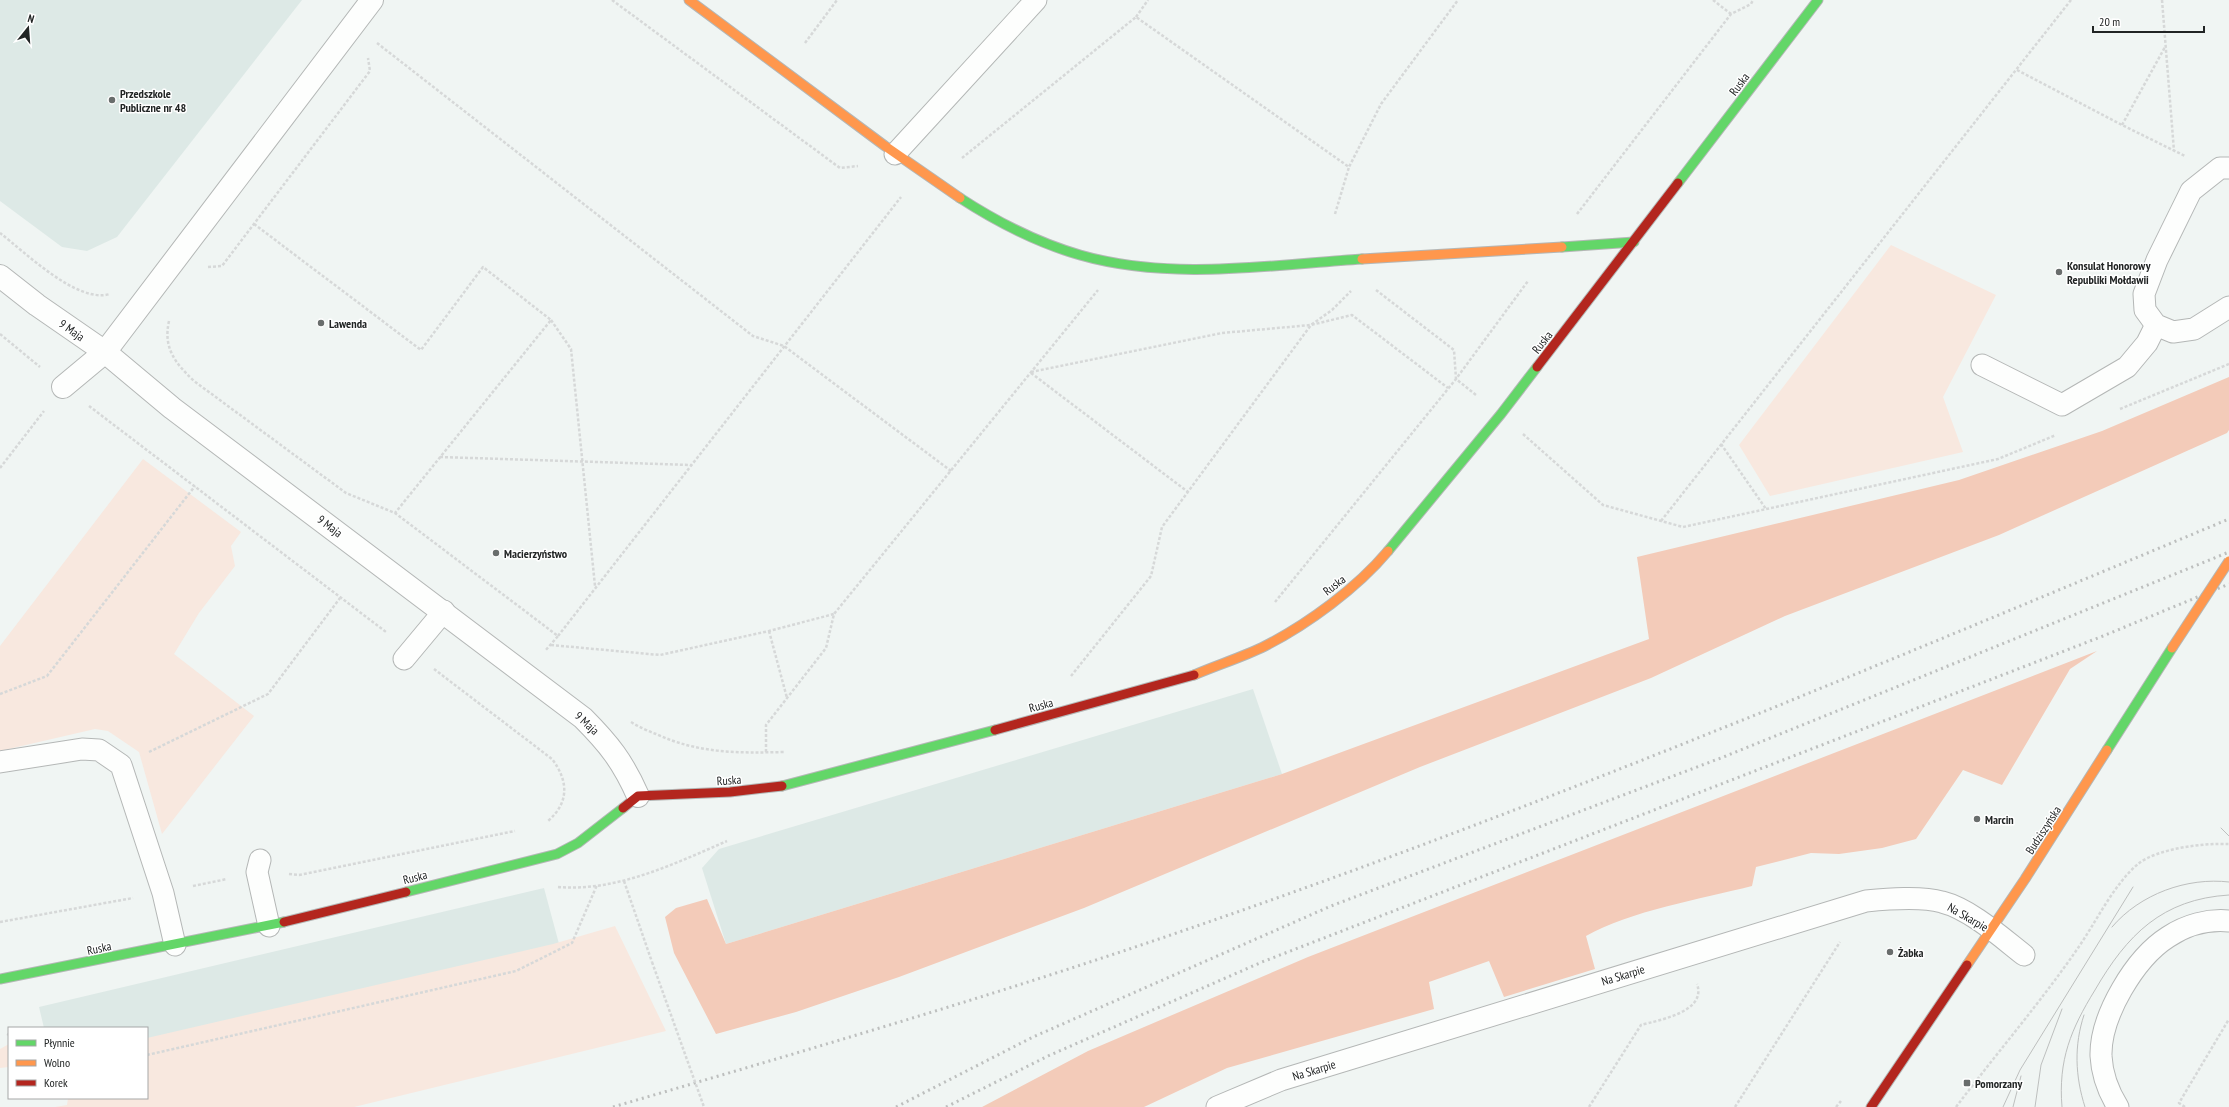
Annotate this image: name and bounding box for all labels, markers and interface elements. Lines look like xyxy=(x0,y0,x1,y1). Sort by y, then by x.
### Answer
north arrow xyxy=(8,8,48,48)
scale bar xyxy=(2093,8,2204,34)
text: N xyxy=(26,11,36,26)
text: 20 m xyxy=(2099,14,2120,29)
street label: Ruska xyxy=(1726,70,1752,98)
place label: Przedszkole Publiczne nr 48 xyxy=(120,86,187,115)
marker: Przedszkole Publiczne nr 48 xyxy=(107,95,117,105)
place label: Konsulat Honorowy Republiki Mołdawii xyxy=(2067,258,2151,287)
marker: Konsulat Honorowy Republiki Mołdawii xyxy=(2054,267,2064,277)
street label: 9 Maja xyxy=(56,316,88,344)
place label: Lawenda xyxy=(329,316,367,331)
marker: Lawenda xyxy=(316,318,326,328)
street label: Ruska xyxy=(1529,328,1556,356)
street label: 9 Maja xyxy=(314,512,346,540)
place label: Macierzyństwo xyxy=(504,546,568,561)
marker: Macierzyństwo xyxy=(491,548,501,558)
street label: Ruska xyxy=(1320,571,1348,598)
street label: Ruska xyxy=(1027,695,1055,715)
street label: 9 Maja xyxy=(572,708,602,738)
street label: Ruska xyxy=(716,772,742,788)
street label: Budziszyńska xyxy=(2022,803,2064,857)
place label: Marcin xyxy=(1985,812,2014,827)
marker: Marcin xyxy=(1972,814,1982,824)
street label: Ruska xyxy=(401,867,429,887)
street label: Na Skarpie xyxy=(1945,899,1991,935)
street label: Ruska xyxy=(85,938,113,958)
place label: Żabka xyxy=(1898,945,1923,960)
marker: Żabka xyxy=(1885,947,1895,957)
street label: Na Skarpie xyxy=(1600,961,1646,989)
legend xyxy=(8,1027,148,1099)
text: Płynnie xyxy=(44,1035,75,1050)
text: Wolno xyxy=(44,1055,70,1070)
street label: Na Skarpie xyxy=(1291,1056,1337,1084)
text: Korek xyxy=(44,1075,68,1090)
place label: Pomorzany xyxy=(1975,1076,2022,1091)
marker: Pomorzany xyxy=(1962,1078,1972,1088)

